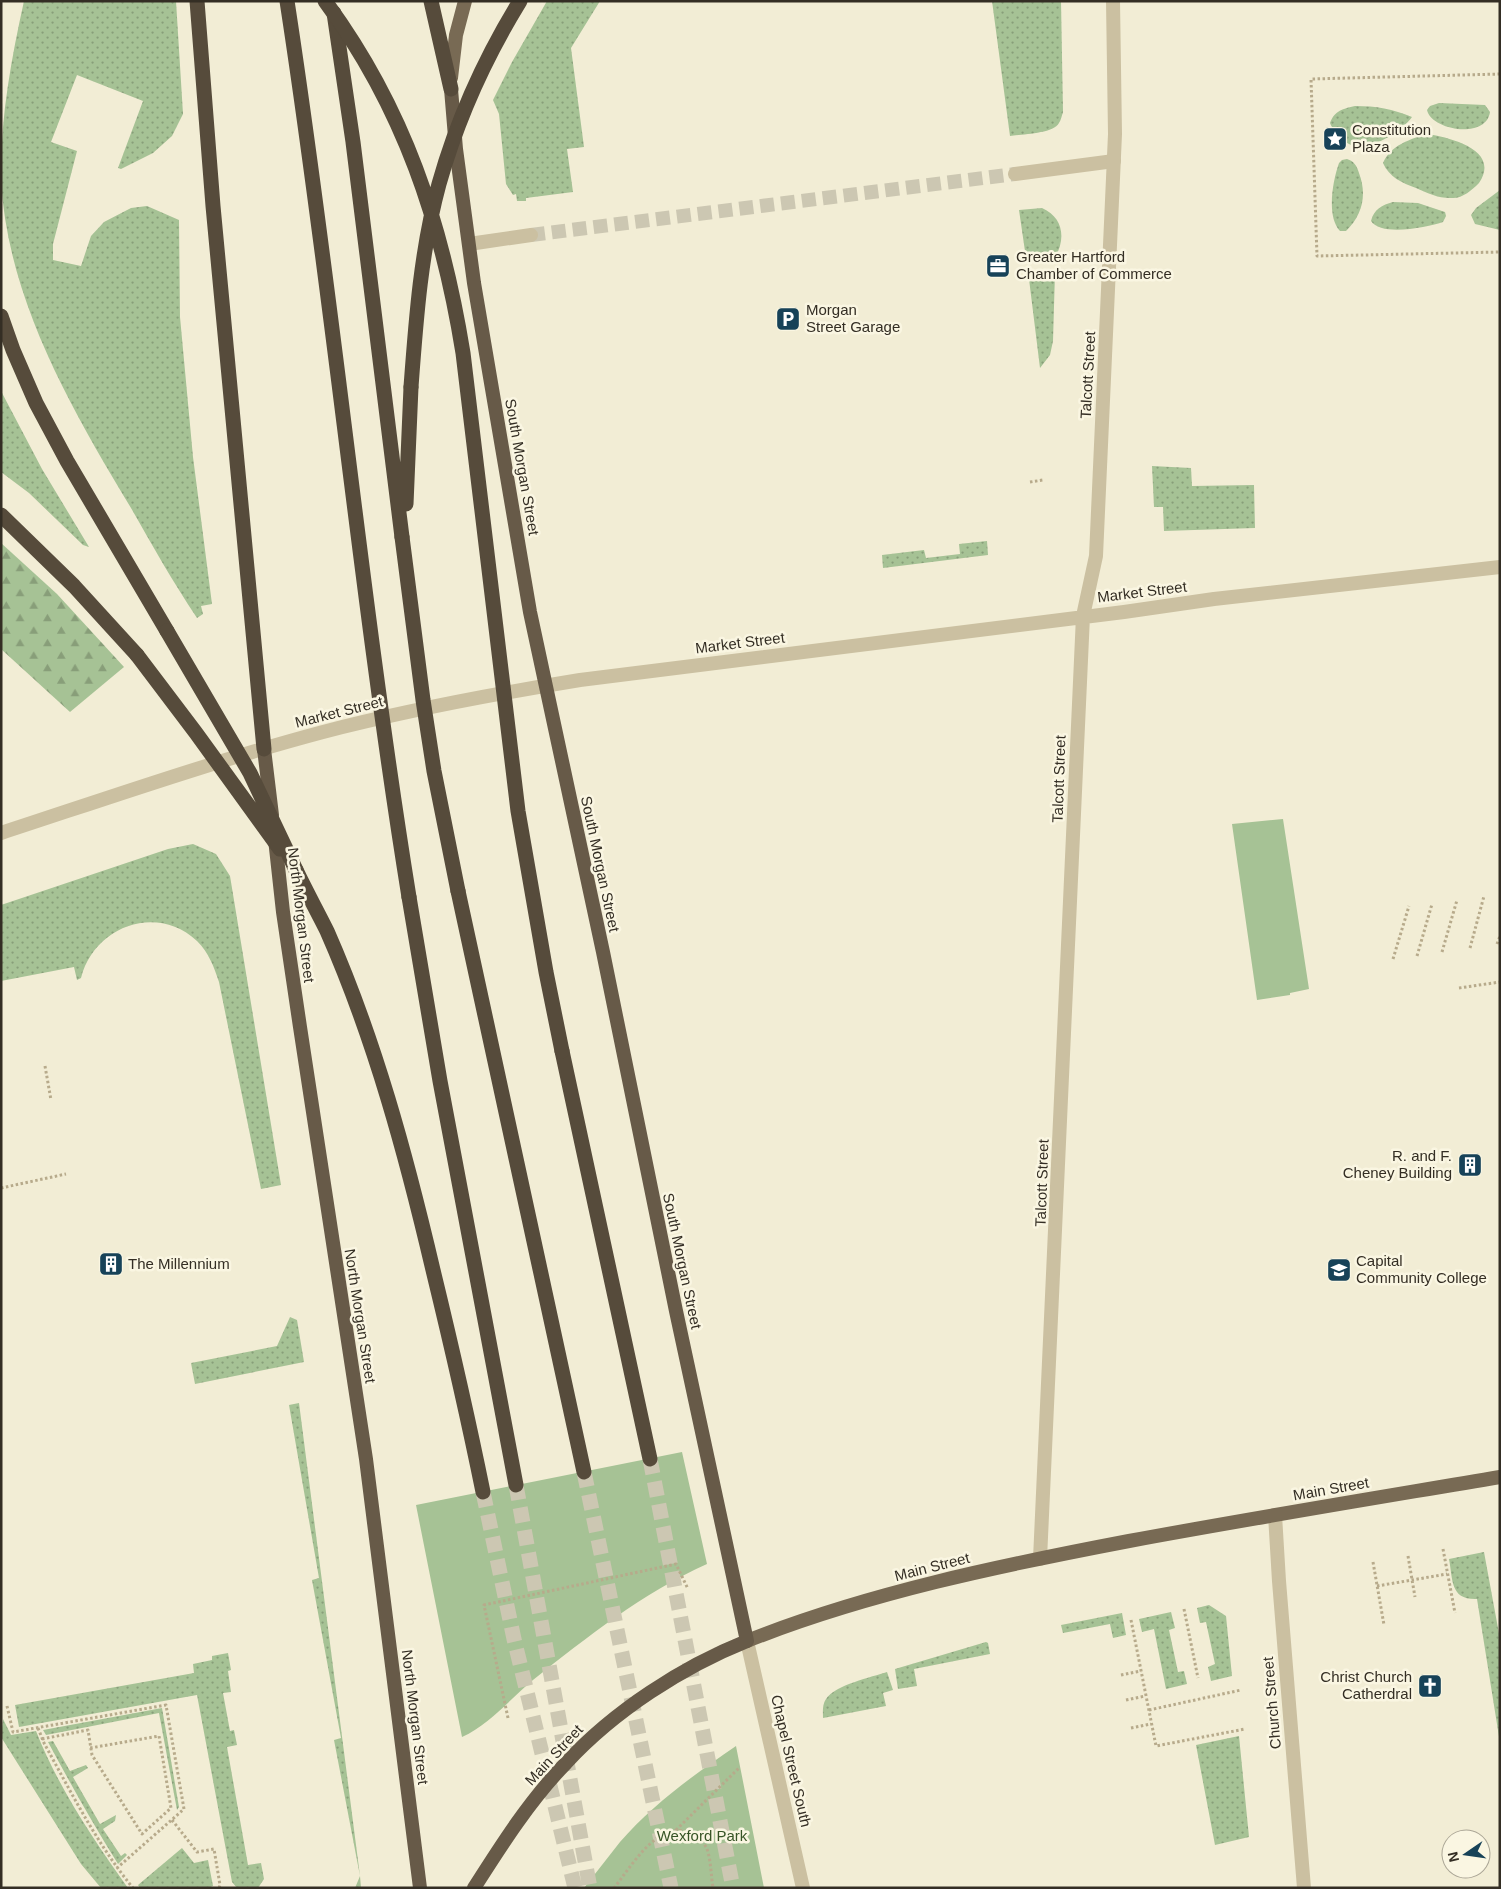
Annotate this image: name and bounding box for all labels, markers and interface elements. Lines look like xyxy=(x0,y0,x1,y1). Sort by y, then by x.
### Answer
place label: Constitution Plaza xyxy=(1352,121,1431,155)
place icon: Constitution Plaza xyxy=(1322,126,1348,152)
place label: Greater Hartford Chamber of Commerce xyxy=(1016,248,1172,282)
office icon: Greater Hartford Chamber of Commerce xyxy=(985,253,1011,279)
place label: Morgan Street Garage xyxy=(806,301,900,335)
parking icon: Morgan Street Garage xyxy=(775,306,801,332)
street label: Talcott Street xyxy=(1077,330,1098,419)
street label: South Morgan Street xyxy=(502,397,543,537)
street label: Market Street xyxy=(1096,577,1188,605)
street label: Market Street xyxy=(694,628,786,656)
street label: Market Street xyxy=(293,692,385,731)
street label: Talcott Street xyxy=(1048,734,1069,823)
street label: South Morgan Street xyxy=(578,794,623,934)
street label: North Morgan Street xyxy=(285,846,318,984)
street label: Talcott Street xyxy=(1031,1138,1052,1227)
place label: R. and F. Cheney Building xyxy=(1343,1147,1452,1181)
building icon: R. and F. Cheney Building xyxy=(1457,1152,1483,1178)
street label: South Morgan Street xyxy=(660,1191,705,1331)
street label: North Morgan Street xyxy=(341,1247,380,1385)
building icon: The Millennium xyxy=(98,1251,124,1277)
place label: Capital Community College xyxy=(1356,1252,1487,1286)
place label: The Millennium xyxy=(128,1255,230,1272)
school or university icon: Capital Community College xyxy=(1326,1257,1352,1283)
street label: Main Street xyxy=(1292,1473,1371,1504)
street label: Main Street xyxy=(893,1549,972,1584)
street label: North Morgan Street xyxy=(399,1648,432,1786)
street label: Church Street xyxy=(1259,1655,1284,1750)
place label: Christ Church Catherdral xyxy=(1320,1668,1412,1702)
church icon: Christ Church Catherdral xyxy=(1417,1673,1443,1699)
street label: Chapel Street South xyxy=(768,1693,815,1829)
street label: Main Street xyxy=(521,1720,587,1789)
park label: Wexford Park xyxy=(657,1827,748,1844)
north arrow xyxy=(1441,1829,1491,1879)
text: N xyxy=(1444,1850,1462,1864)

